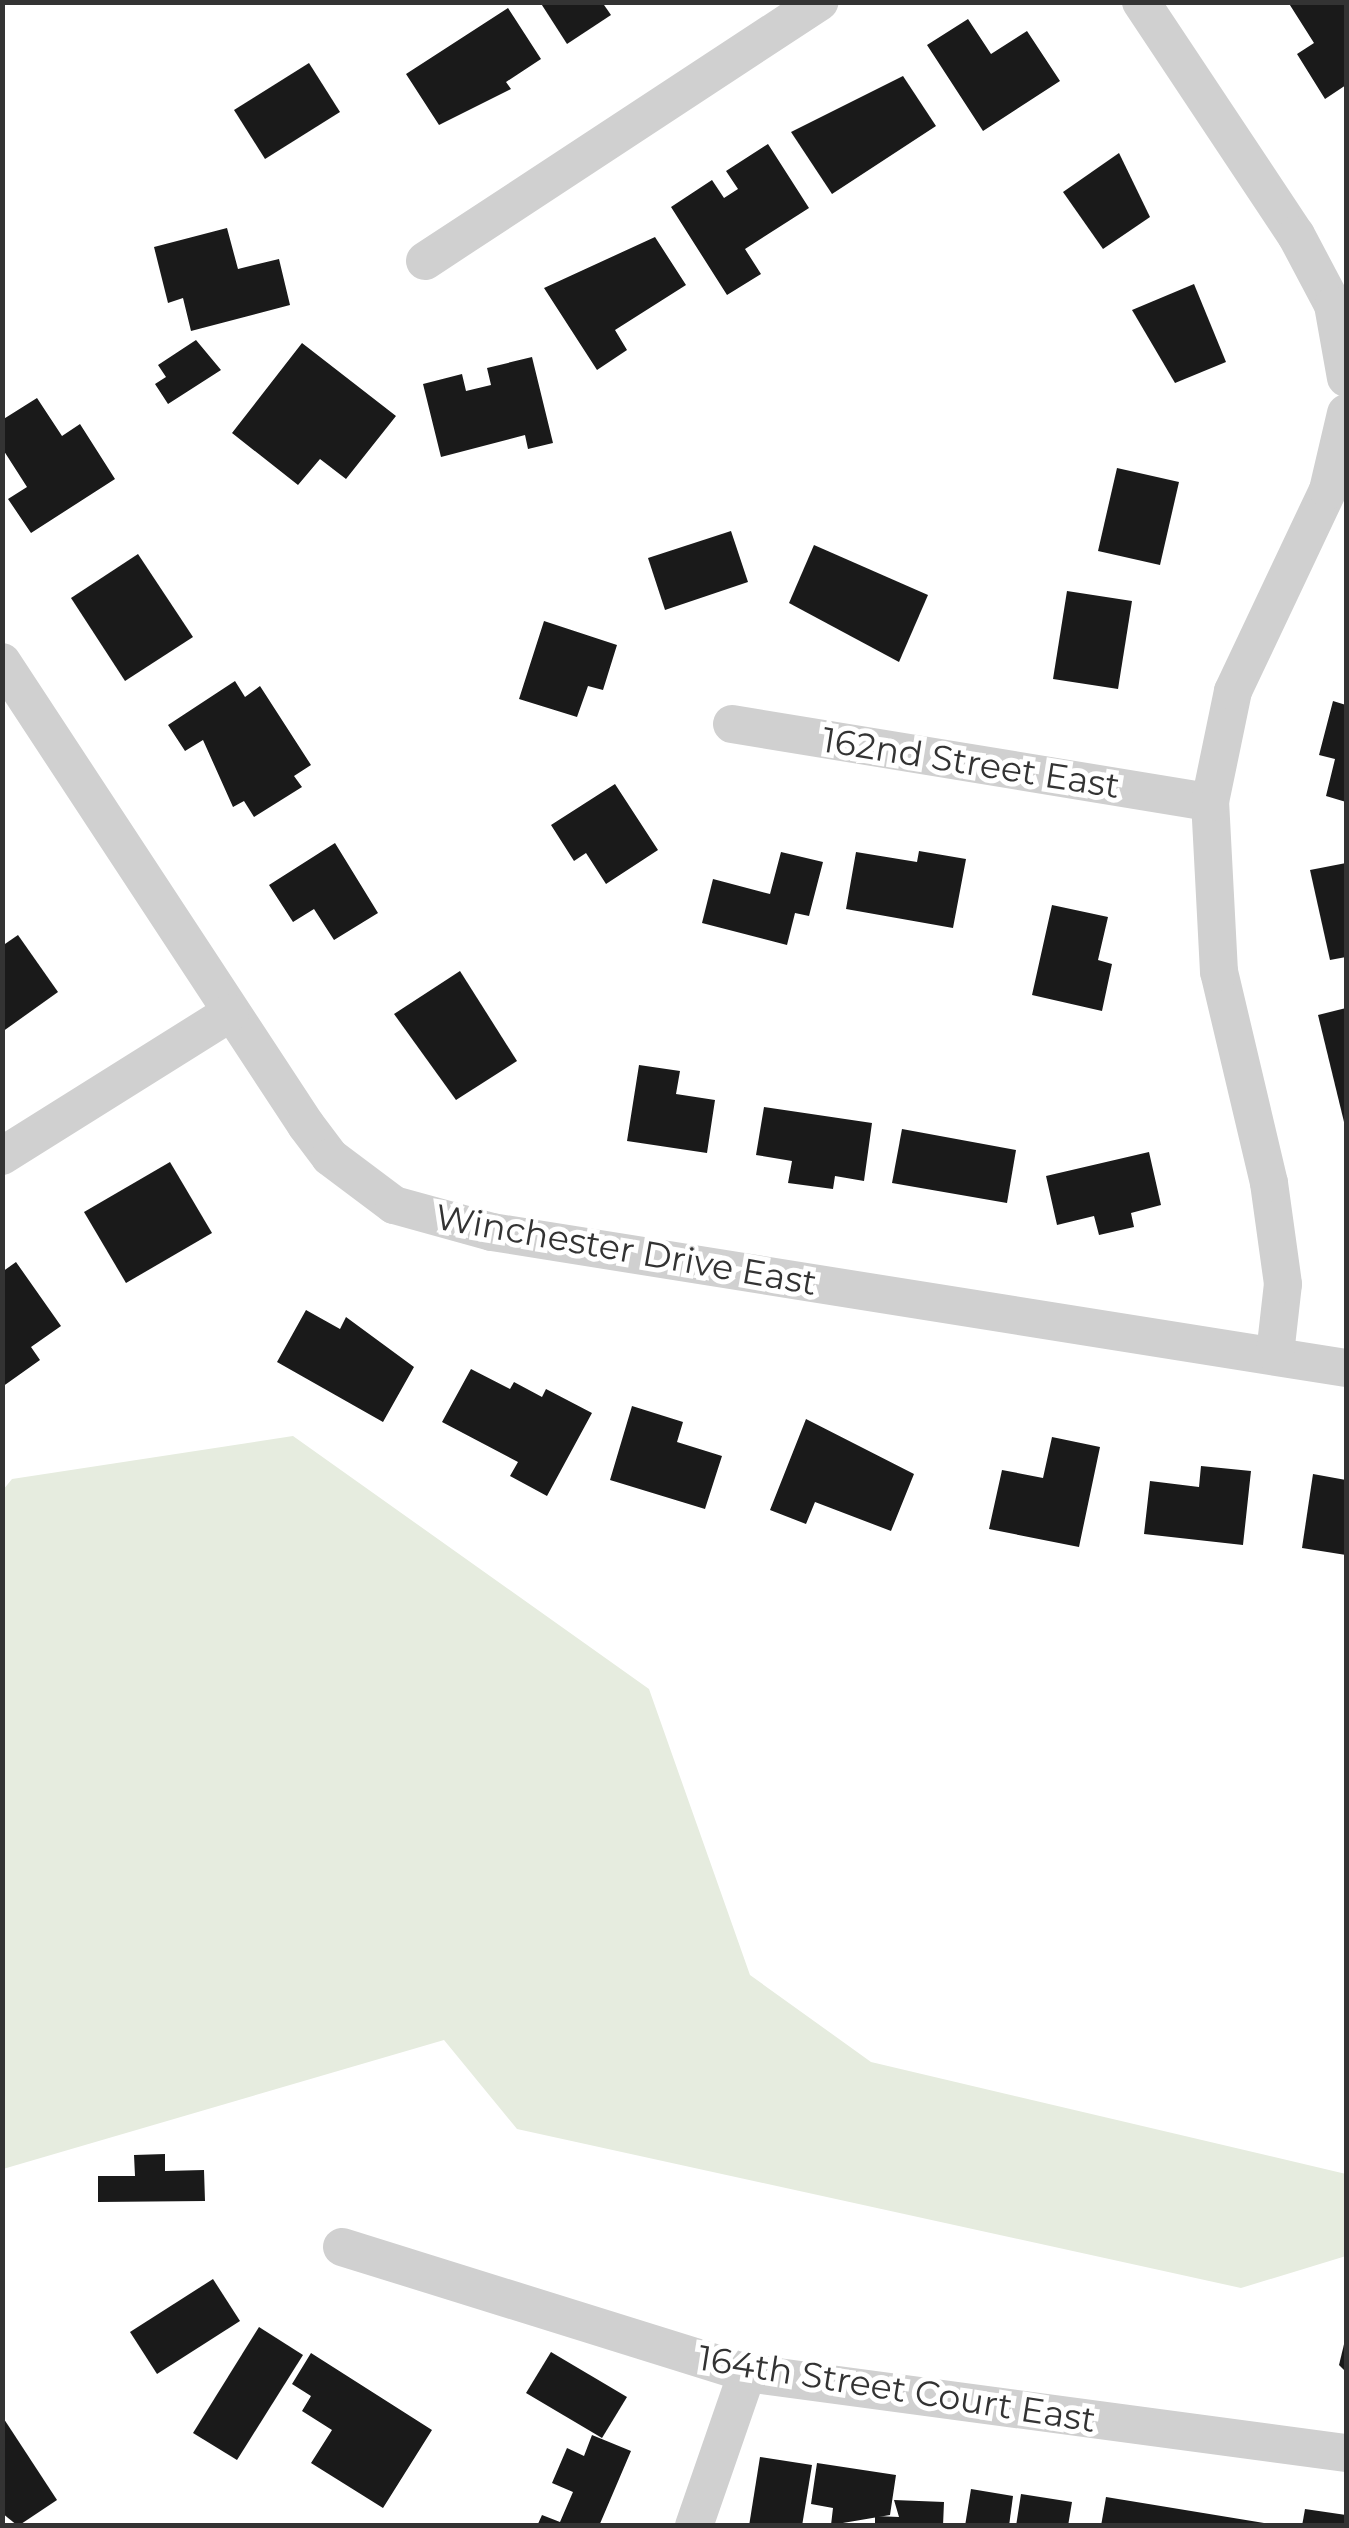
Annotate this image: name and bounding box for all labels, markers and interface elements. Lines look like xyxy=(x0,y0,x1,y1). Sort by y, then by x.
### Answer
street label: 162nd Street East xyxy=(819,719,1123,807)
street label: Winchester Drive East xyxy=(432,1196,820,1304)
street label: 164th Street Court East xyxy=(695,2337,1099,2441)

